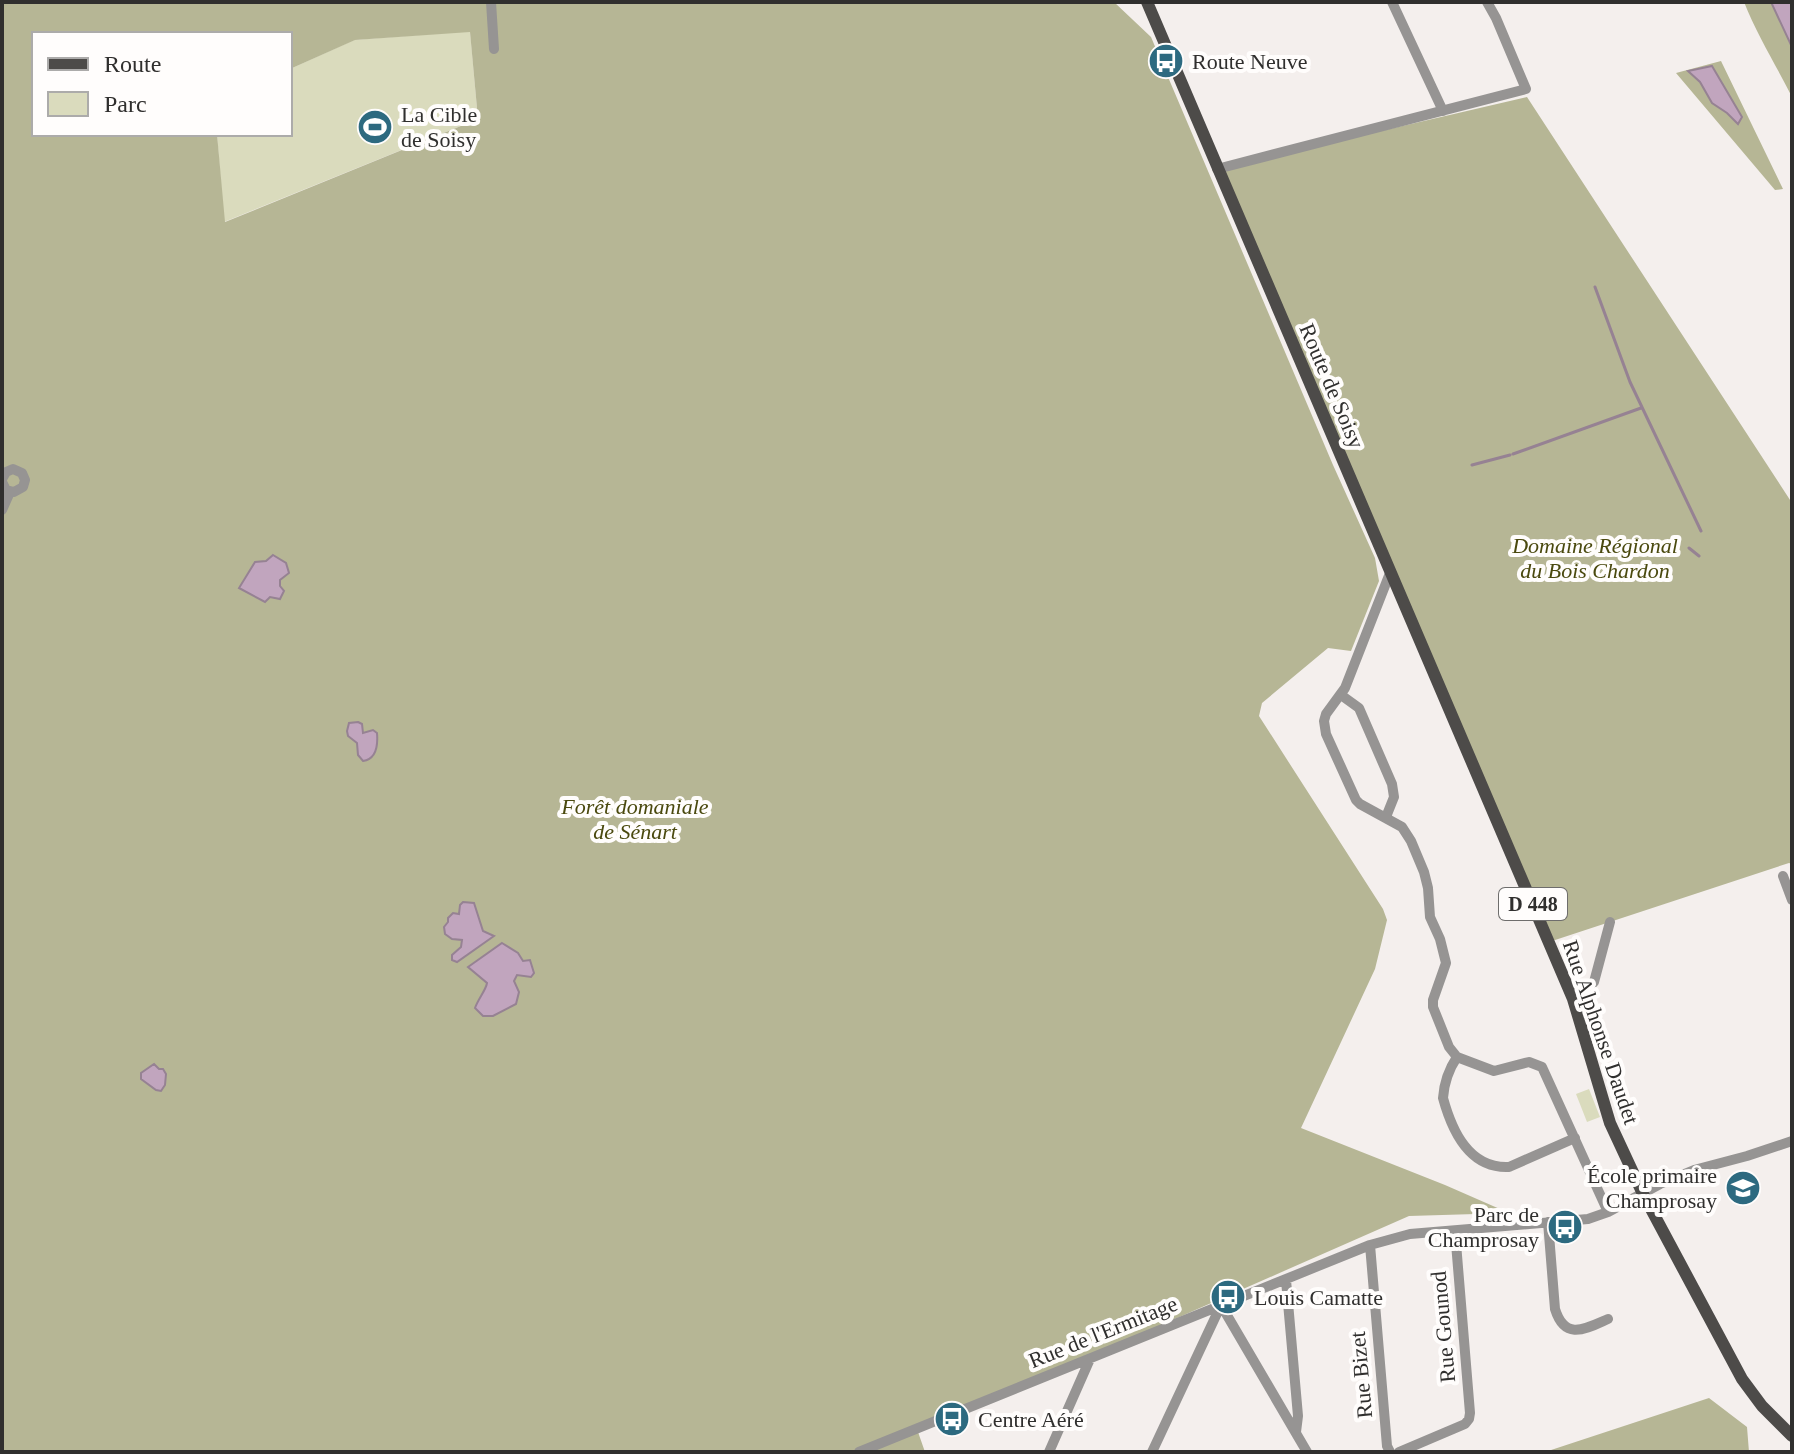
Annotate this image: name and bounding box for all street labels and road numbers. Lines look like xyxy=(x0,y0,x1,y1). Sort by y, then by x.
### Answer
street label: Route de Soisy xyxy=(1294,320,1370,452)
road number: D 448 xyxy=(1499,888,1567,920)
street label: Rue Alphonse Daudet xyxy=(1558,937,1644,1127)
street label: Rue Gounod xyxy=(1426,1270,1460,1384)
street label: Rue de l'Ermitage xyxy=(1025,1291,1181,1373)
street label: Rue Bizet xyxy=(1345,1330,1377,1420)

